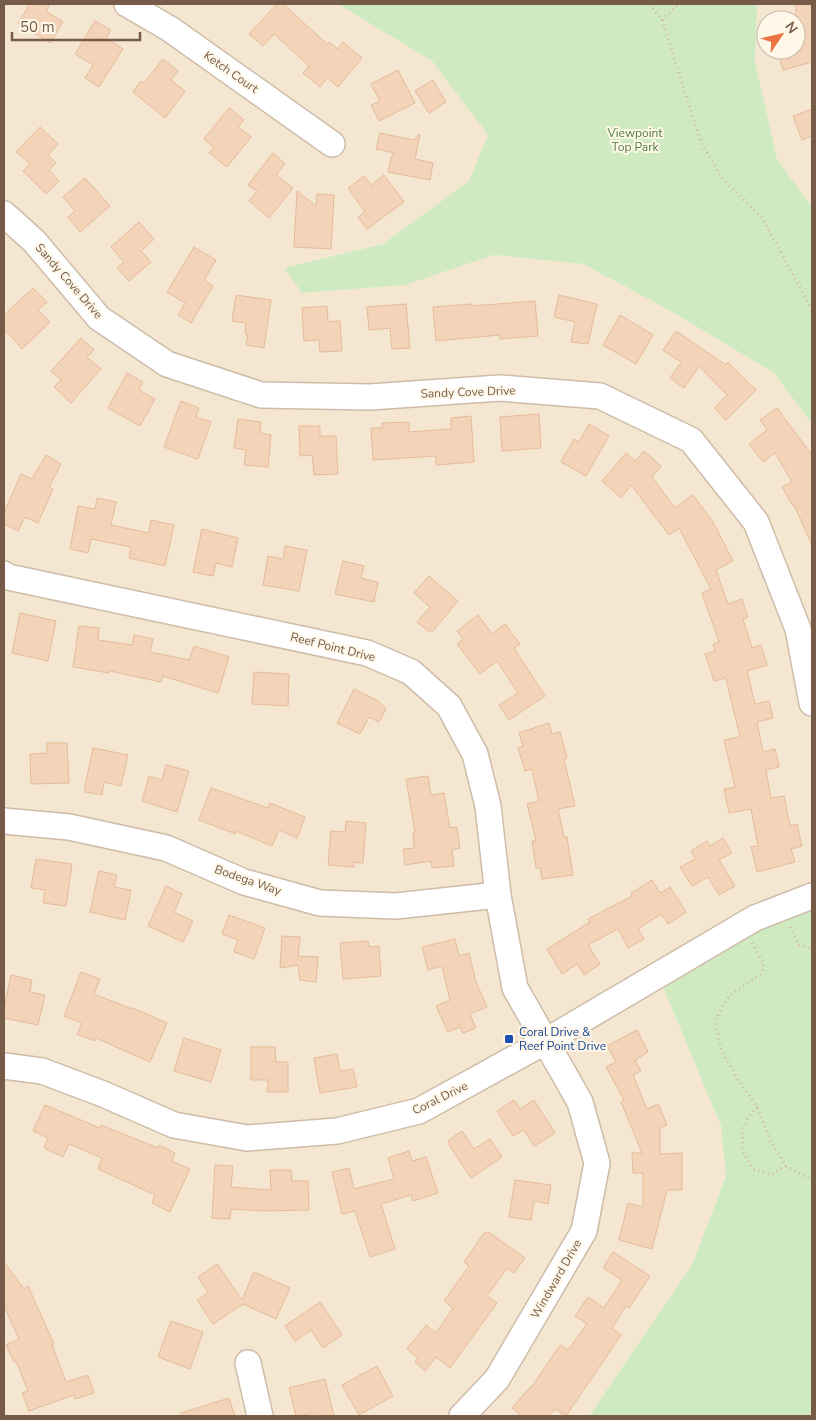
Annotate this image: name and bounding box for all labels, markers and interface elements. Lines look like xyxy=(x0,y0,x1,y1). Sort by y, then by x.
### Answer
scale bar xyxy=(12,10,140,42)
north arrow xyxy=(756,10,806,60)
text: 50 m xyxy=(20,17,55,37)
text: N xyxy=(780,18,802,38)
street label: Ketch Court xyxy=(201,47,262,97)
park label: Viewpoint Top Park xyxy=(607,125,663,155)
street label: Sandy Cove Drive xyxy=(32,240,106,322)
street label: Sandy Cove Drive xyxy=(420,382,516,402)
street label: Reef Point Drive xyxy=(289,629,377,665)
street label: Bodega Way xyxy=(212,861,284,899)
place label: Coral Drive & Reef Point Drive xyxy=(519,1024,606,1054)
marker: Coral Drive & Reef Point Drive xyxy=(503,1033,515,1045)
street label: Coral Drive xyxy=(410,1078,470,1118)
street label: Windward Drive xyxy=(527,1237,585,1321)

